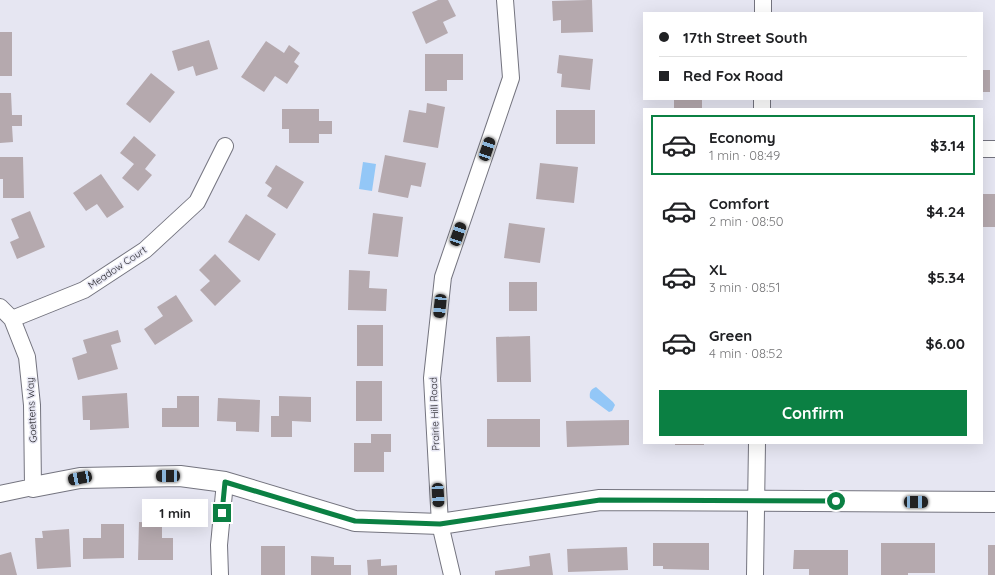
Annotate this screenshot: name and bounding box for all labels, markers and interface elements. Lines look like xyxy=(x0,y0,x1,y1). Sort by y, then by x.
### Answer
text: 17th Street South xyxy=(683,28,808,47)
text: Red Fox Road xyxy=(683,66,783,85)
icon: car xyxy=(661,127,697,163)
text: Economy xyxy=(709,128,776,147)
car xyxy=(477,136,497,162)
text: $3.14 xyxy=(930,136,965,155)
text: 1 min · 08:49 xyxy=(709,147,780,163)
icon: car xyxy=(661,193,697,229)
text: Comfort xyxy=(709,194,770,213)
text: $4.24 xyxy=(926,202,965,221)
text: 2 min · 08:50 xyxy=(709,213,784,229)
car xyxy=(448,221,468,247)
street label: Meadow Court xyxy=(86,243,150,292)
icon: car xyxy=(661,259,697,295)
text: XL xyxy=(709,260,727,279)
text: $5.34 xyxy=(927,268,965,287)
text: 3 min · 08:51 xyxy=(709,279,780,295)
car xyxy=(433,293,447,319)
icon: car xyxy=(661,325,697,361)
text: Green xyxy=(709,326,752,345)
text: $6.00 xyxy=(926,334,965,353)
text: 4 min · 08:52 xyxy=(709,345,783,361)
street label: Goettens Way xyxy=(23,377,40,443)
street label: Prairie Hill Road xyxy=(427,377,442,451)
button: Confirm xyxy=(659,390,967,436)
car xyxy=(67,470,93,486)
car xyxy=(156,470,180,482)
car xyxy=(431,483,445,507)
route start xyxy=(827,492,845,510)
car xyxy=(904,496,928,508)
callout: 1 min xyxy=(142,499,208,527)
route end xyxy=(213,504,231,522)
text: 1 min xyxy=(159,505,191,521)

